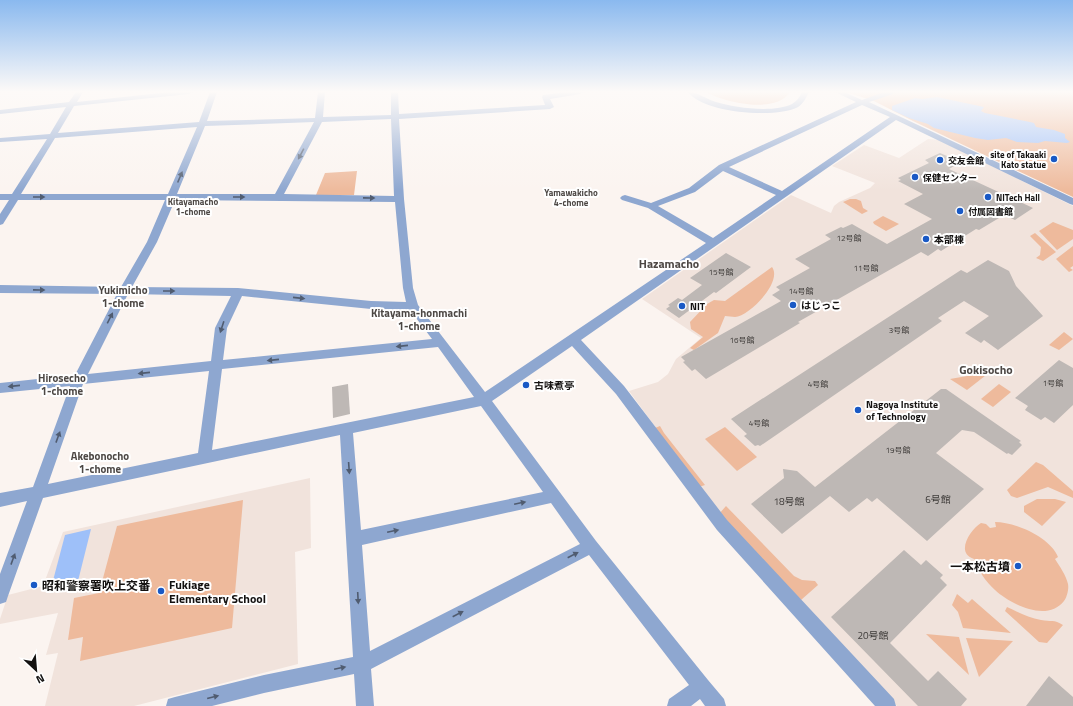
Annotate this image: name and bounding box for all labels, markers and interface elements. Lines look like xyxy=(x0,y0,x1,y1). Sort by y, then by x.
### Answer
one-way arrow xyxy=(297,148,304,160)
place label: site of Takaaki Kato statue xyxy=(990,148,1046,171)
place label: 交友会館 xyxy=(948,154,984,167)
marker: site of Takaaki Kato statue xyxy=(1049,154,1059,164)
marker: 交友会館 xyxy=(935,155,945,165)
one-way arrow xyxy=(177,170,183,182)
place label: 保健センター xyxy=(922,171,977,184)
marker: 保健センター xyxy=(910,172,920,182)
district label: Yamawakicho 4-chome xyxy=(544,186,598,209)
place label: NITech Hall xyxy=(996,191,1040,204)
marker: NITech Hall xyxy=(983,192,993,202)
one-way arrow xyxy=(33,194,46,200)
one-way arrow xyxy=(233,194,246,200)
district label: Kitayamacho 1-chome xyxy=(168,195,218,218)
one-way arrow xyxy=(363,195,376,201)
place label: 付属図書館 xyxy=(968,205,1013,218)
marker: 付属図書館 xyxy=(955,206,965,216)
house number: 12号館 xyxy=(837,232,861,244)
place label: 本部棟 xyxy=(933,232,964,247)
marker: 本部棟 xyxy=(921,234,931,244)
district label: Hazamacho xyxy=(639,254,699,273)
house number: 11号館 xyxy=(854,262,878,274)
house number: 15号館 xyxy=(709,266,733,278)
district label: Yukimicho 1-chome xyxy=(98,282,148,311)
house number: 14号館 xyxy=(789,285,813,297)
one-way arrow xyxy=(33,286,45,293)
one-way arrow xyxy=(163,288,176,294)
one-way arrow xyxy=(293,294,305,301)
place label: はじっこ xyxy=(801,298,841,313)
place label: NIT xyxy=(690,299,706,314)
marker: はじっこ xyxy=(788,300,798,310)
marker: NIT xyxy=(677,301,687,311)
district label: Kitayama-honmachi 1-chome xyxy=(371,305,467,334)
one-way arrow xyxy=(107,313,113,324)
one-way arrow xyxy=(219,322,225,334)
house number: 3号館 xyxy=(889,324,909,336)
house number: 16号館 xyxy=(730,334,754,346)
one-way arrow xyxy=(396,343,408,349)
one-way arrow xyxy=(267,356,279,363)
district label: Gokisocho xyxy=(959,360,1013,379)
district label: Hirosecho 1-chome xyxy=(38,370,86,399)
one-way arrow xyxy=(138,370,150,376)
house number: 1号館 xyxy=(1043,377,1063,389)
place label: 古味煮亭 xyxy=(534,378,574,393)
house number: 4号館 xyxy=(808,378,828,390)
marker: 古味煮亭 xyxy=(521,380,531,390)
one-way arrow xyxy=(8,383,20,390)
place label: Nagoya Institute of Technology xyxy=(866,397,938,424)
marker: Nagoya Institute of Technology xyxy=(853,405,863,415)
house number: 4号館 xyxy=(749,417,769,429)
one-way arrow xyxy=(55,431,61,443)
house number: 19号館 xyxy=(886,444,910,456)
district label: Akebonocho 1-chome xyxy=(71,448,129,477)
one-way arrow xyxy=(346,462,353,474)
house number: 6号館 xyxy=(925,492,951,507)
house number: 18号館 xyxy=(773,494,805,509)
one-way arrow xyxy=(513,500,526,506)
one-way arrow xyxy=(386,528,399,534)
one-way arrow xyxy=(567,552,579,558)
one-way arrow xyxy=(11,553,17,565)
place label: 一本松古墳 xyxy=(950,557,1010,576)
marker: 一本松古墳 xyxy=(1013,561,1023,571)
place label: Fukiage Elementary School xyxy=(169,575,266,608)
place label: 昭和警察署吹上交番 xyxy=(42,576,151,595)
marker: 昭和警察署吹上交番 xyxy=(29,580,39,590)
marker: Fukiage Elementary School xyxy=(156,586,166,596)
one-way arrow xyxy=(354,592,361,604)
one-way arrow xyxy=(452,611,463,618)
house number: 20号館 xyxy=(857,628,889,643)
north arrow xyxy=(16,650,56,690)
one-way arrow xyxy=(334,665,346,671)
text: N xyxy=(33,670,47,688)
one-way arrow xyxy=(207,693,219,699)

